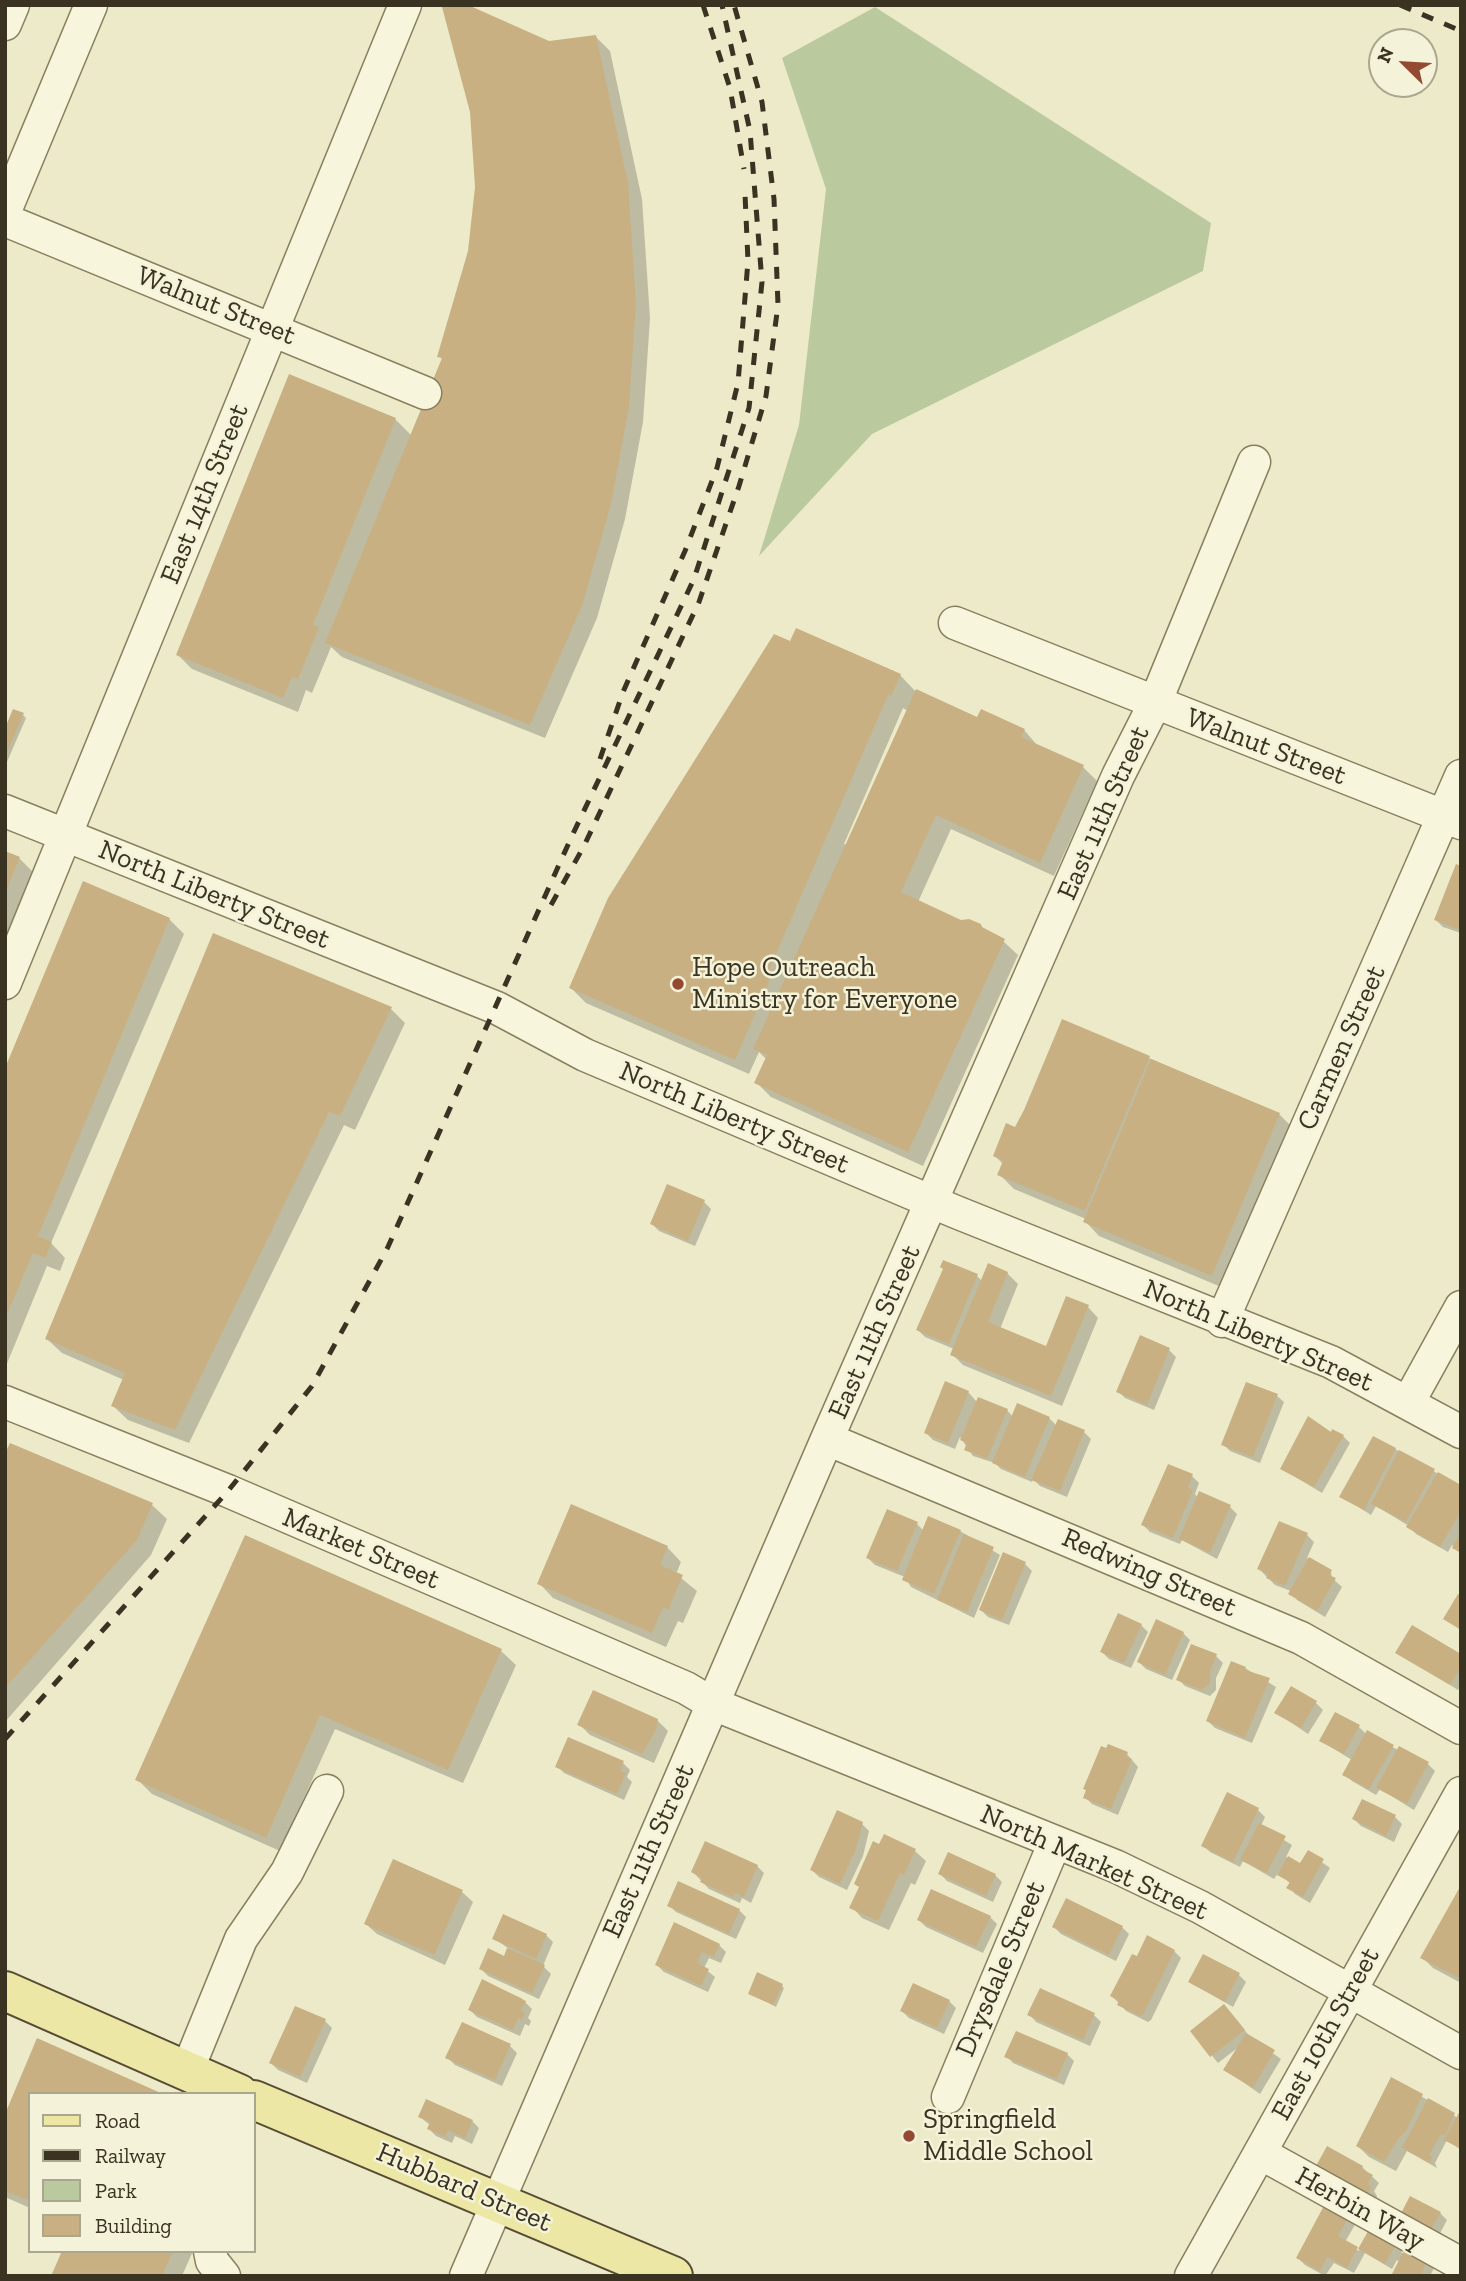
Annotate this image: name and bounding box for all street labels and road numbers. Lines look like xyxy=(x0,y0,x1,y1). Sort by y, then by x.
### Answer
street label: Walnut Street xyxy=(132,259,300,353)
street label: East 14th Street xyxy=(154,399,256,589)
street label: Walnut Street xyxy=(1181,701,1351,793)
street label: East 11th Street xyxy=(1051,721,1157,905)
street label: North Liberty Street xyxy=(93,833,335,957)
street label: Carmen Street xyxy=(1291,960,1393,1136)
street label: North Liberty Street xyxy=(614,1054,854,1182)
street label: East 11th Street xyxy=(822,1240,928,1424)
street label: North Liberty Street xyxy=(1138,1272,1378,1400)
street label: Market Street xyxy=(277,1501,445,1597)
street label: Redwing Street xyxy=(1057,1521,1241,1625)
street label: East 11th Street xyxy=(596,1759,702,1943)
street label: North Market Street xyxy=(975,1798,1213,1928)
street label: Drysdale Street xyxy=(949,1876,1053,2062)
street label: East 10th Street xyxy=(1265,1942,1387,2126)
street label: Hubbard Street xyxy=(371,2136,557,2240)
street label: Herbin Way xyxy=(1289,2160,1431,2258)

